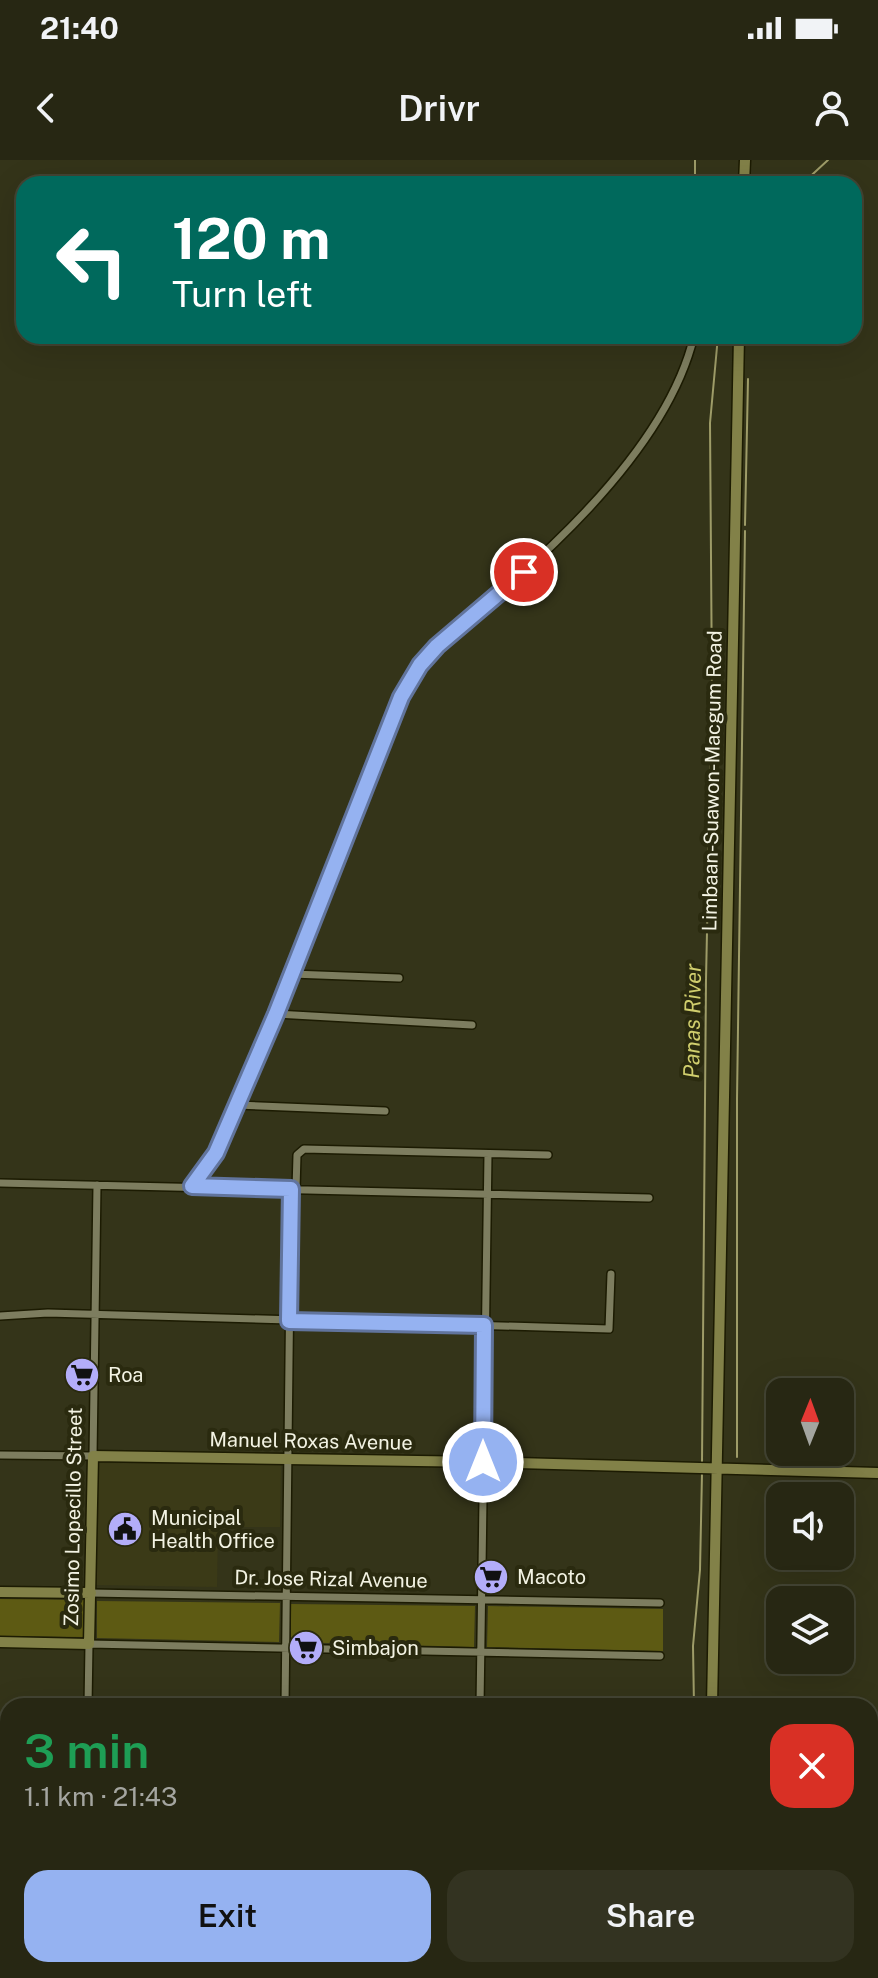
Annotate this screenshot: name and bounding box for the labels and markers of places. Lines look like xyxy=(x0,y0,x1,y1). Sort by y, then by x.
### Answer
pin xyxy=(490,538,558,606)
supermarket icon: Roa xyxy=(63,1356,101,1394)
place label: Roa xyxy=(108,1363,143,1387)
place label: Municipal Health Office xyxy=(151,1506,275,1553)
public building icon: Municipal Health Office xyxy=(106,1510,144,1548)
supermarket icon: Macoto xyxy=(472,1558,510,1596)
place label: Macoto xyxy=(517,1565,586,1589)
supermarket icon: Simbajon xyxy=(287,1629,325,1667)
place label: Simbajon xyxy=(332,1636,419,1660)

